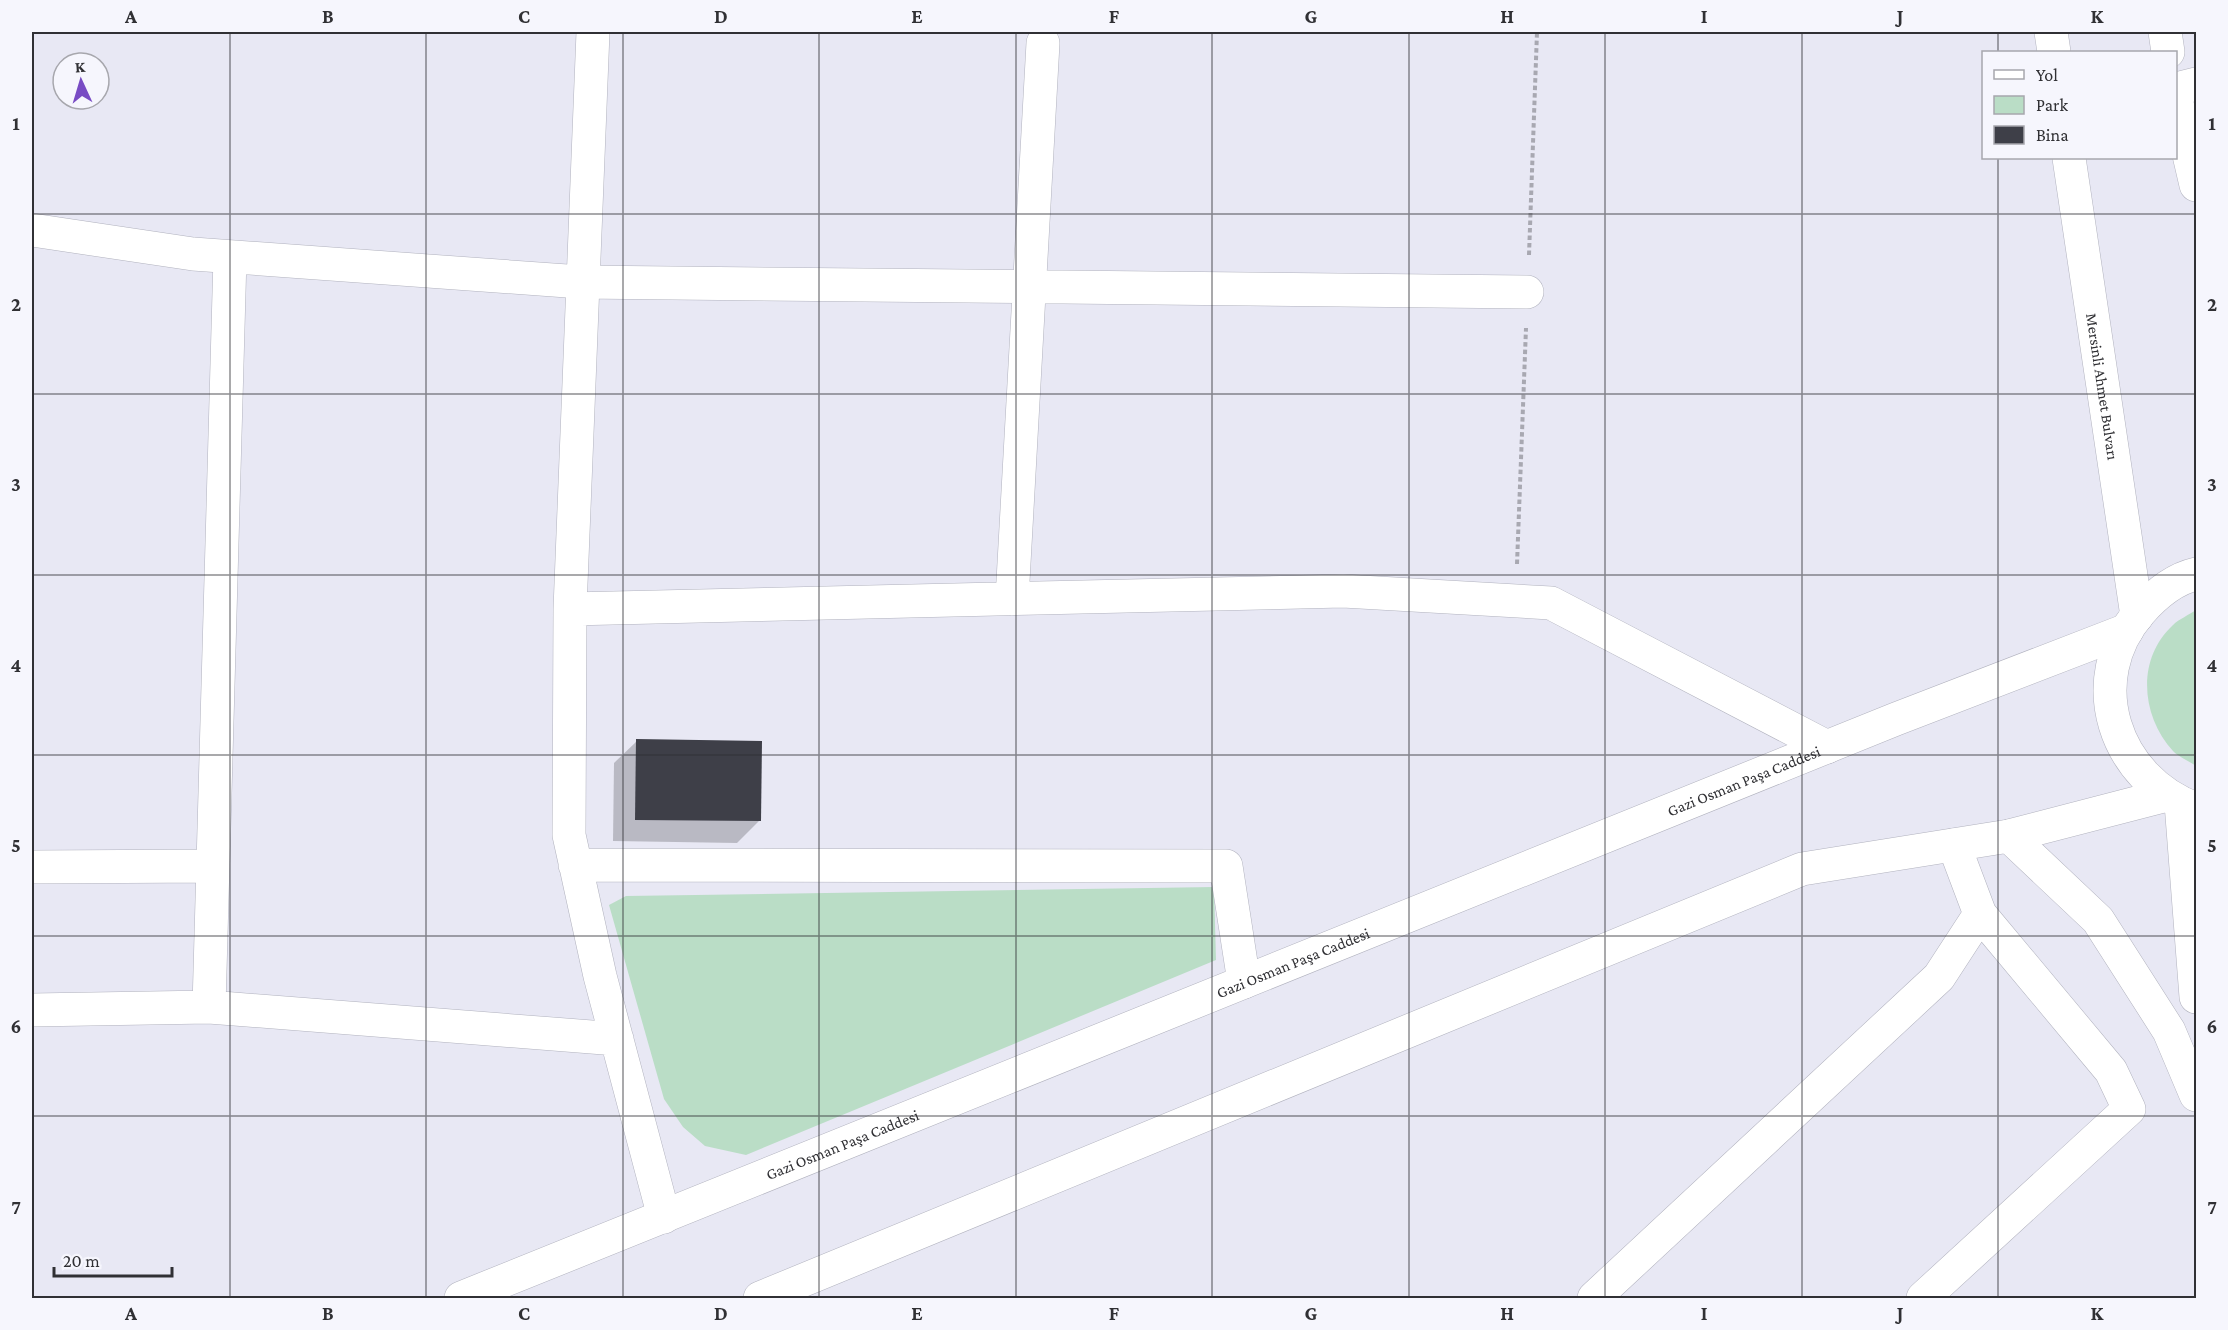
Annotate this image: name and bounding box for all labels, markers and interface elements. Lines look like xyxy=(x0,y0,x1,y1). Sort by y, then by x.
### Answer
text: A xyxy=(124,5,138,27)
text: B xyxy=(322,5,334,27)
text: C xyxy=(518,5,530,27)
text: D xyxy=(714,5,728,27)
text: E xyxy=(911,5,923,27)
text: F xyxy=(1109,5,1120,27)
text: G xyxy=(1305,5,1318,27)
text: H xyxy=(1500,5,1514,27)
text: I xyxy=(1701,5,1708,27)
text: J xyxy=(1895,5,1904,27)
text: K xyxy=(2091,5,2105,27)
north arrow xyxy=(51,51,111,111)
legend xyxy=(1982,51,2177,159)
text: K xyxy=(74,58,86,75)
text: Yol xyxy=(2036,65,2058,85)
text: Park xyxy=(2036,95,2068,115)
text: 1 xyxy=(12,112,20,134)
text: 1 xyxy=(2208,112,2216,134)
text: Bina xyxy=(2036,125,2069,145)
text: 2 xyxy=(11,293,21,315)
text: 2 xyxy=(2207,293,2217,315)
street label: Mersinli Ahmet Bulvarı xyxy=(2084,312,2122,461)
text: 3 xyxy=(11,473,21,495)
text: 3 xyxy=(2207,473,2217,495)
text: 4 xyxy=(11,654,22,676)
text: 4 xyxy=(2207,654,2218,676)
street label: Gazi Osman Paşa Caddesi xyxy=(1665,742,1822,819)
text: 5 xyxy=(11,834,21,856)
text: 5 xyxy=(2207,834,2217,856)
street label: Gazi Osman Paşa Caddesi xyxy=(1214,924,1372,1001)
text: 6 xyxy=(11,1015,21,1037)
text: 6 xyxy=(2207,1015,2217,1037)
street label: Gazi Osman Paşa Caddesi xyxy=(763,1106,921,1183)
text: 7 xyxy=(11,1196,21,1218)
text: 7 xyxy=(2207,1196,2217,1218)
scale bar xyxy=(54,1240,172,1278)
text: 20 m xyxy=(63,1251,100,1271)
text: A xyxy=(124,1302,138,1324)
text: B xyxy=(322,1302,334,1324)
text: C xyxy=(518,1302,530,1324)
text: D xyxy=(714,1302,728,1324)
text: E xyxy=(911,1302,923,1324)
text: F xyxy=(1109,1302,1120,1324)
text: G xyxy=(1305,1302,1318,1324)
text: H xyxy=(1500,1302,1514,1324)
text: I xyxy=(1701,1302,1708,1324)
text: J xyxy=(1895,1302,1904,1324)
text: K xyxy=(2091,1302,2105,1324)

